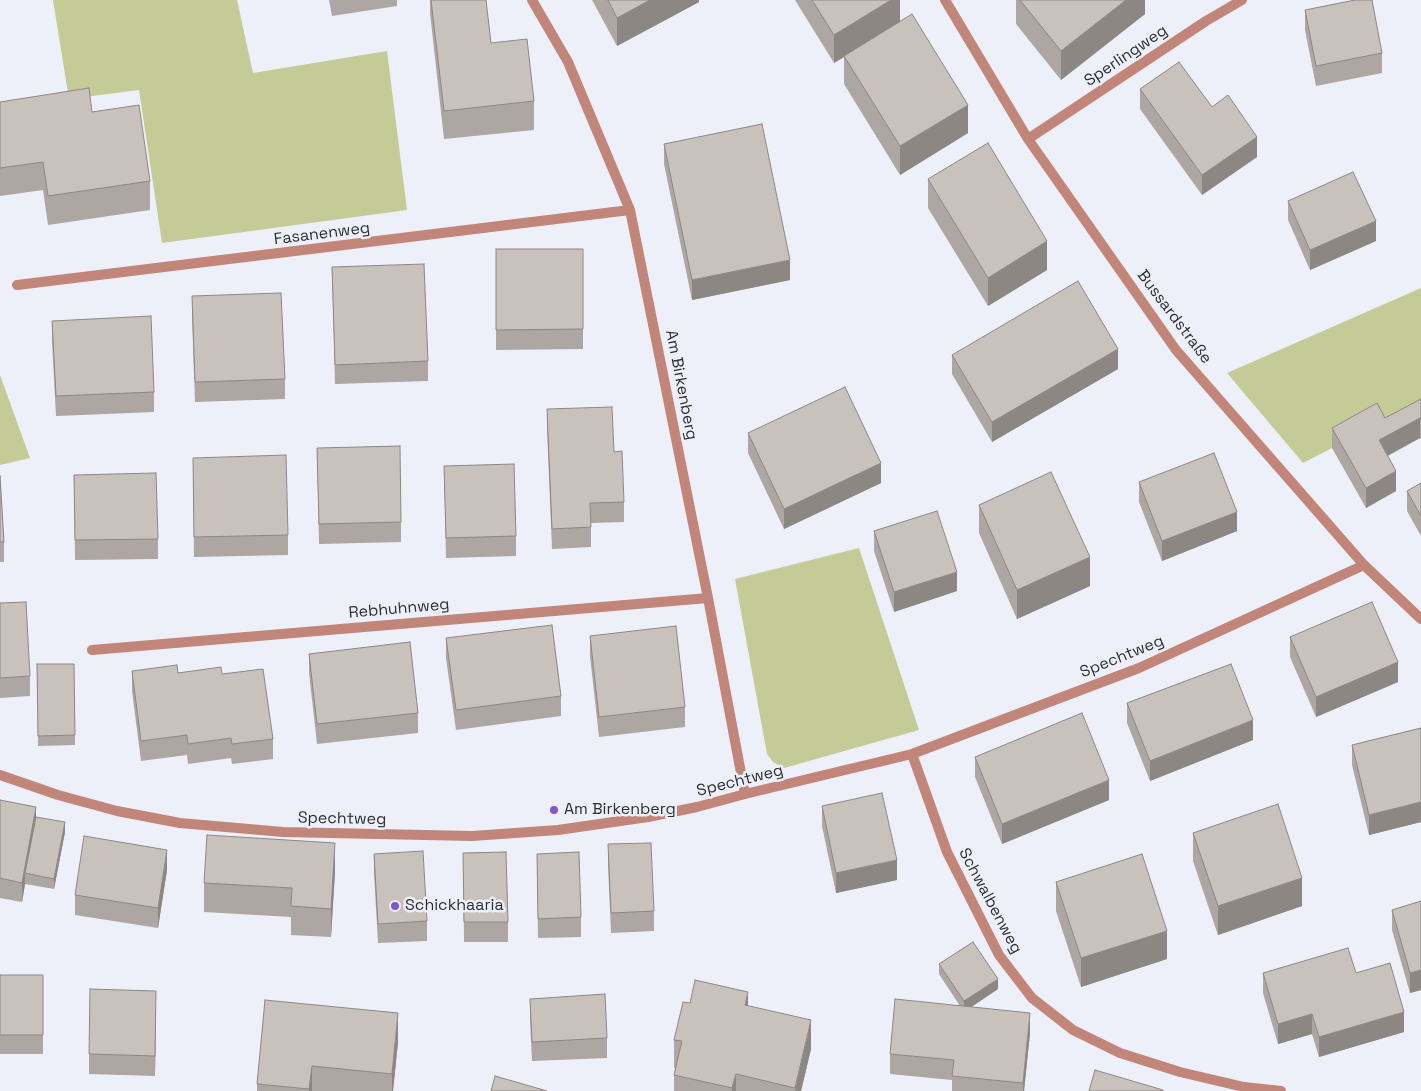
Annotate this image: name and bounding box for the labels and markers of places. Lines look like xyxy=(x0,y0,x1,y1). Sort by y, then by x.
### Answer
place label: Am Birkenberg xyxy=(564,800,676,820)
marker: Am Birkenberg xyxy=(548,804,560,816)
place label: Schickhaaria xyxy=(405,896,504,916)
marker: Schickhaaria xyxy=(389,900,401,912)

